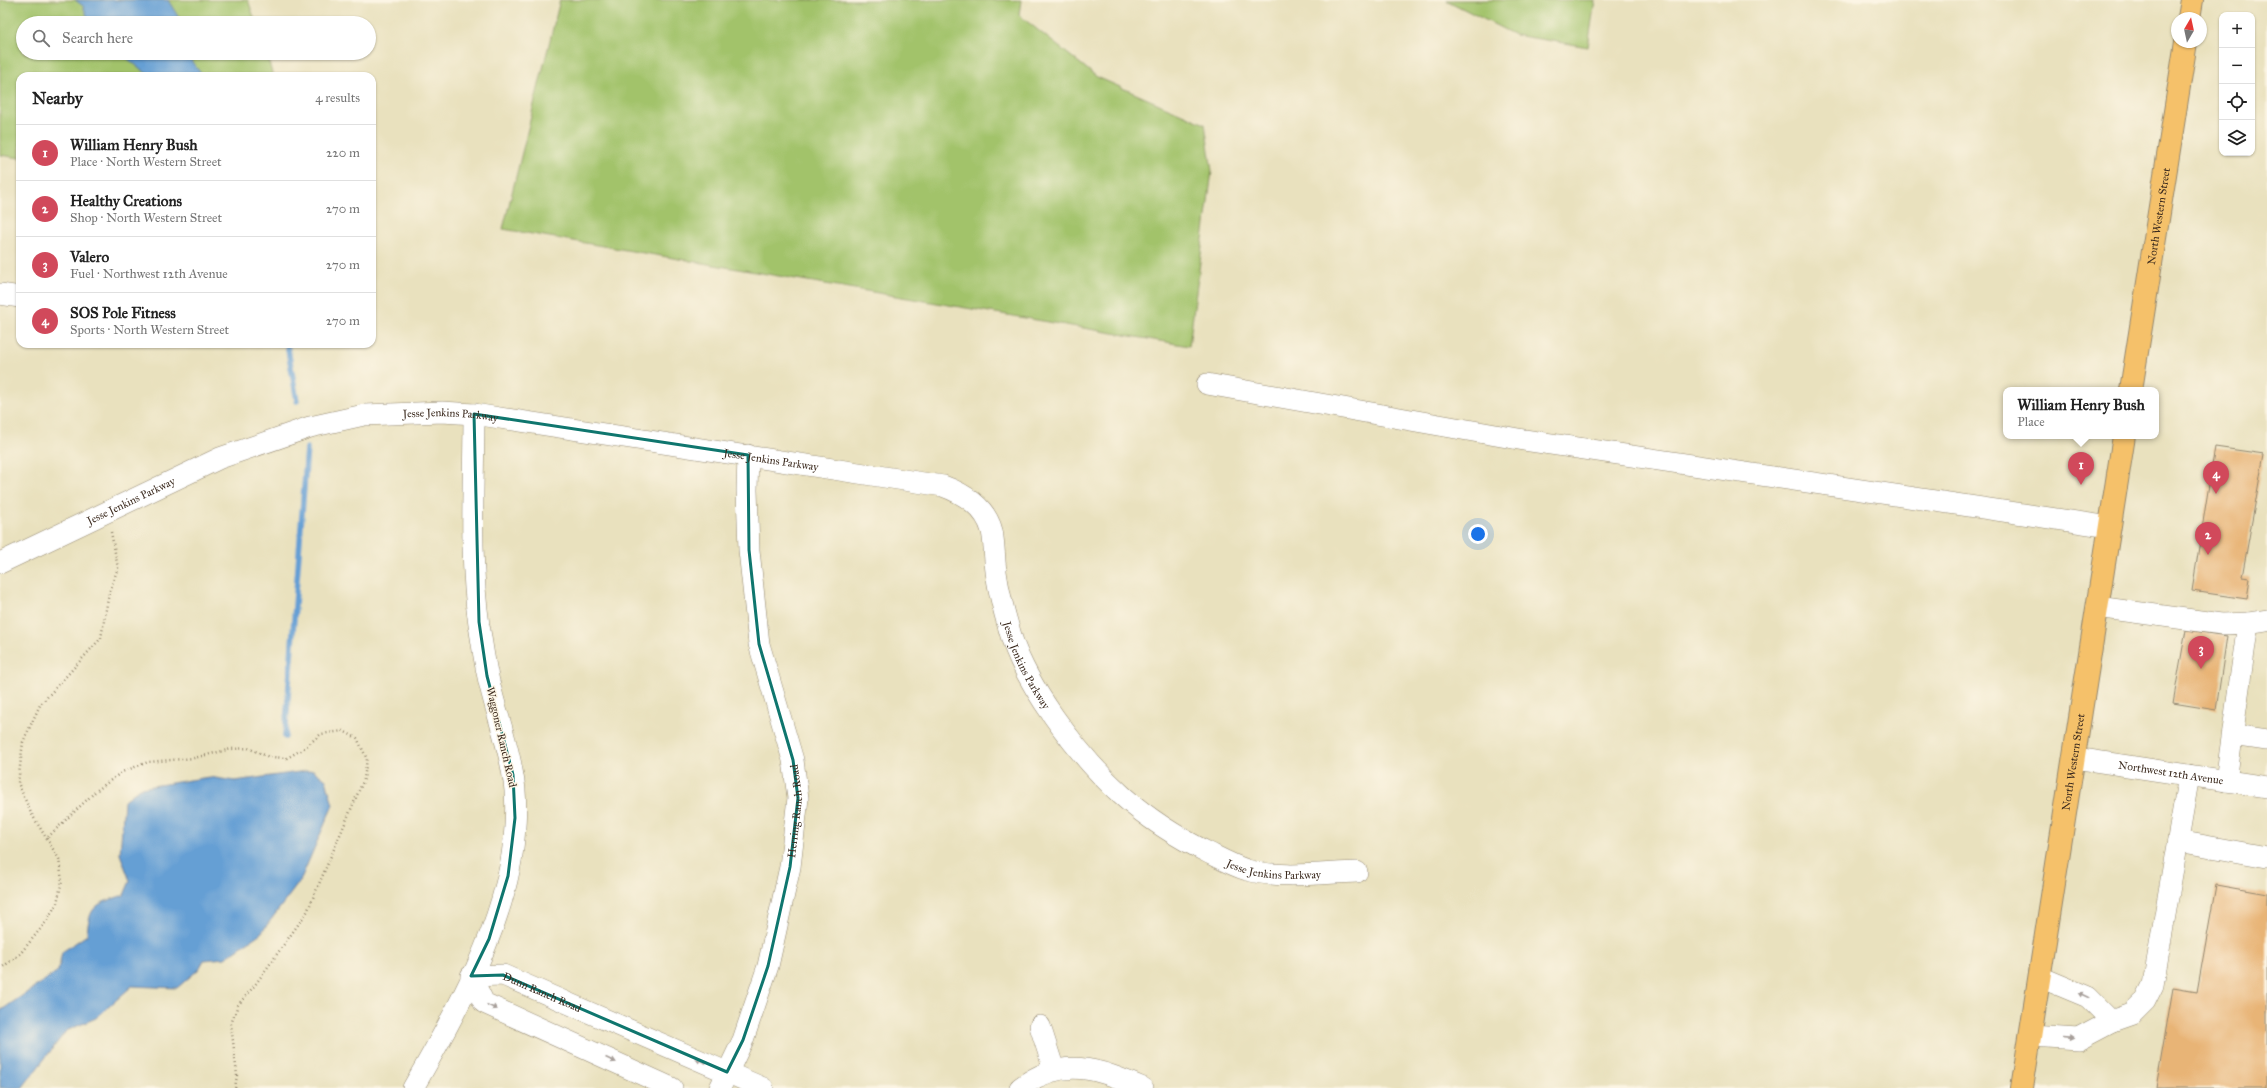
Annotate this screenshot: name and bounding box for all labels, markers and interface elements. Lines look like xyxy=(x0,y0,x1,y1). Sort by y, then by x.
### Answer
north arrow xyxy=(2171,12,2207,48)
map controls xyxy=(2219,12,2255,156)
button: + xyxy=(2219,12,2255,48)
search box xyxy=(16,16,376,60)
icon: search xyxy=(30,27,52,49)
text: Search here xyxy=(62,29,133,47)
button: − xyxy=(2219,48,2255,84)
button: locate xyxy=(2219,84,2255,120)
text: Nearby xyxy=(32,88,83,109)
text: 4 results xyxy=(315,90,360,106)
button: layers xyxy=(2219,120,2255,156)
text: William Henry Bush xyxy=(70,136,198,154)
text: 1 xyxy=(42,145,48,161)
text: 220 m xyxy=(326,145,360,161)
text: Place · North Western Street xyxy=(70,154,222,170)
street label: North Western Street xyxy=(2145,167,2173,266)
text: Healthy Creations xyxy=(70,192,182,210)
text: 2 xyxy=(42,201,48,217)
text: 270 m xyxy=(326,201,360,217)
text: Shop · North Western Street xyxy=(70,210,222,226)
text: Valero xyxy=(70,248,109,266)
text: 3 xyxy=(42,257,48,273)
text: 270 m xyxy=(326,257,360,273)
text: Fuel · Northwest 12th Avenue xyxy=(70,266,228,282)
text: SOS Pole Fitness xyxy=(70,304,176,322)
text: 4 xyxy=(41,313,49,329)
text: 270 m xyxy=(326,313,360,329)
text: Sports · North Western Street xyxy=(70,322,229,338)
popup xyxy=(2003,387,2159,439)
text: William Henry Bush xyxy=(2017,396,2145,414)
street label: Jesse Jenkins Parkway xyxy=(402,406,500,425)
text: Place xyxy=(2017,414,2045,430)
street label: Jesse Jenkins Parkway xyxy=(722,446,820,474)
pin: 1 xyxy=(2068,452,2094,485)
pin: 4 xyxy=(2203,461,2229,494)
street label: Jesse Jenkins Parkway xyxy=(84,474,178,529)
pin: 2 xyxy=(2195,522,2221,555)
your location xyxy=(1468,524,1488,544)
street label: Jesse Jenkins Parkway xyxy=(999,619,1053,712)
pin: 3 xyxy=(2188,636,2214,669)
street label: Waggoner Ranch Road xyxy=(484,686,519,789)
street label: North Western Street xyxy=(2059,712,2088,812)
street label: Northwest 12th Avenue xyxy=(2117,759,2225,787)
street label: Herring Ranch Road xyxy=(785,763,805,858)
street label: Jesse Jenkins Parkway xyxy=(1223,856,1322,882)
street label: Dunn Ranch Road xyxy=(501,970,583,1015)
one-way arrow xyxy=(2077,992,2089,998)
one-way arrow xyxy=(487,1004,498,1010)
one-way arrow xyxy=(2063,1035,2076,1042)
one-way arrow xyxy=(605,1057,616,1063)
one-way arrow xyxy=(696,1058,707,1064)

